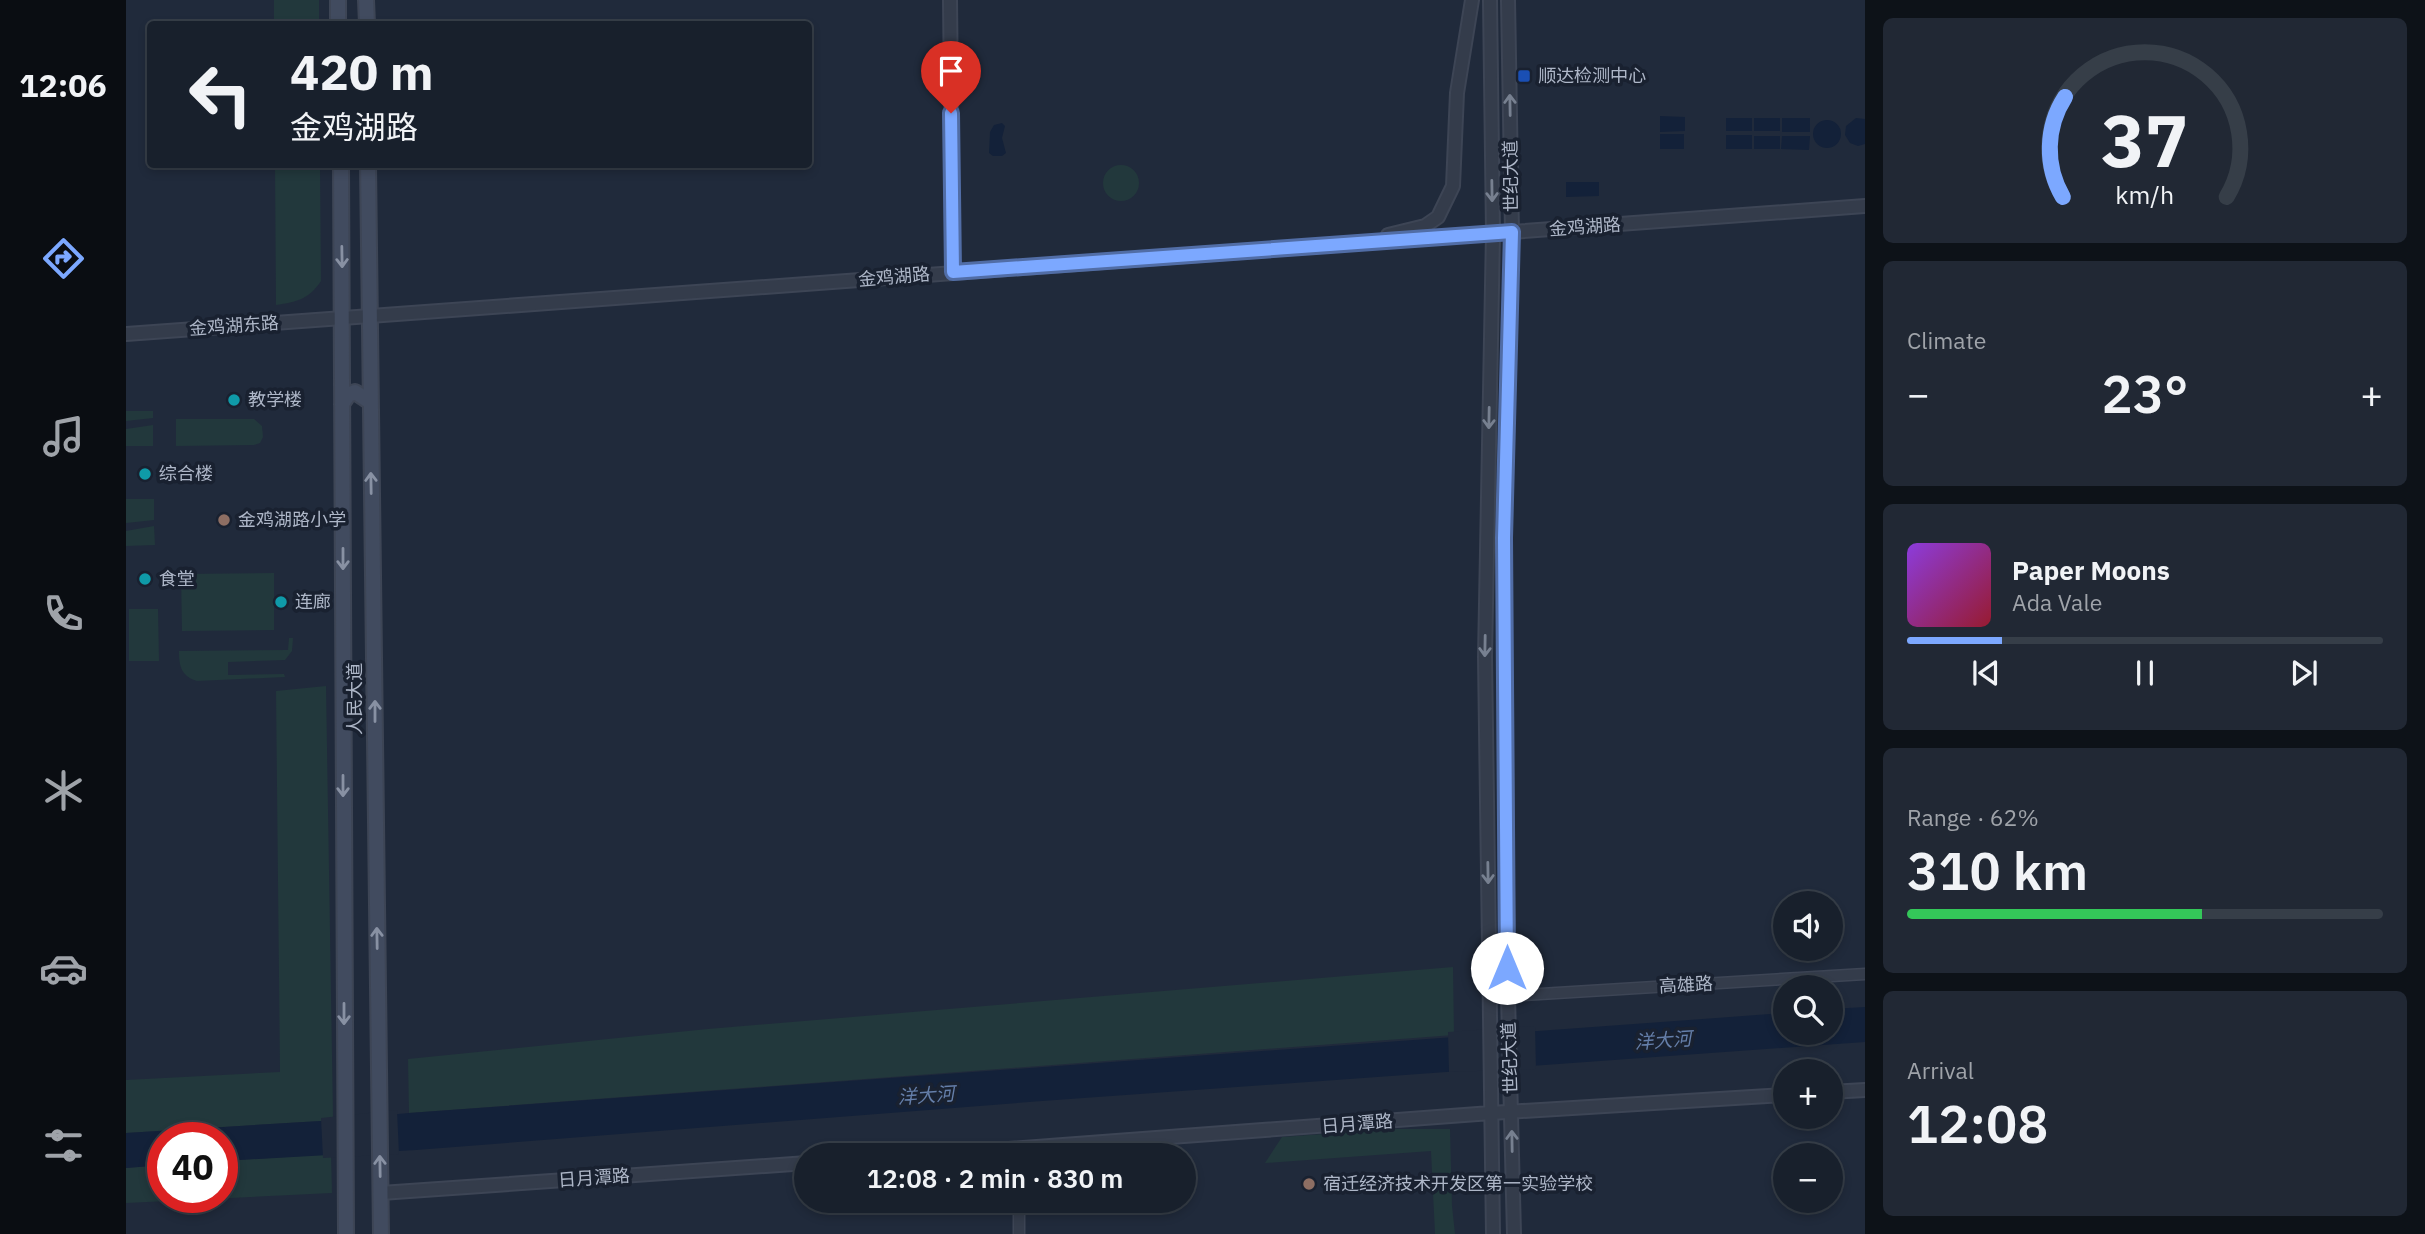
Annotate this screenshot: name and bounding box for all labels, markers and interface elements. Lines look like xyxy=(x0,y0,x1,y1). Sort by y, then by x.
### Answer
text: 420 m xyxy=(290,40,434,103)
pin xyxy=(921,41,981,113)
icon: left xyxy=(175,49,266,140)
icon: arrive xyxy=(932,52,970,90)
text: 12:06 xyxy=(19,64,107,106)
place label: 顺达检测中心 xyxy=(1538,64,1646,87)
marker: 顺达检测中心 xyxy=(1516,68,1532,84)
text: 37 xyxy=(2101,92,2189,187)
one-way arrow xyxy=(1503,94,1517,117)
text: 金鸡湖路 xyxy=(290,106,418,148)
street label: 世纪大道 xyxy=(1498,140,1523,212)
text: km/h xyxy=(2116,177,2174,210)
one-way arrow xyxy=(1485,179,1499,202)
street label: 金鸡湖路 xyxy=(1548,213,1622,240)
icon: directions xyxy=(39,234,88,283)
one-way arrow xyxy=(335,245,349,268)
street label: 金鸡湖路 xyxy=(857,262,931,291)
street label: 金鸡湖东路 xyxy=(188,311,280,340)
text: Climate xyxy=(1907,325,1986,355)
text: 23° xyxy=(2102,360,2188,427)
text: − xyxy=(1907,369,1930,418)
text: + xyxy=(2360,369,2383,418)
place label: 教学楼 xyxy=(248,388,302,411)
marker: 教学楼 xyxy=(226,392,242,408)
one-way arrow xyxy=(1483,406,1496,429)
icon: music xyxy=(39,412,88,461)
place label: 综合楼 xyxy=(159,462,213,485)
marker: 综合楼 xyxy=(137,466,153,482)
one-way arrow xyxy=(364,472,378,495)
place label: 金鸡湖路小学 xyxy=(238,508,346,531)
marker: 金鸡湖路小学 xyxy=(216,512,232,528)
one-way arrow xyxy=(336,547,350,570)
text: Paper Moons xyxy=(2012,553,2170,587)
place label: 食堂 xyxy=(159,567,195,590)
marker: 食堂 xyxy=(137,571,153,587)
text: Ada Vale xyxy=(2012,587,2102,617)
icon: phone xyxy=(39,589,88,638)
place label: 连廊 xyxy=(295,590,331,613)
marker: 连廊 xyxy=(273,594,289,610)
one-way arrow xyxy=(1478,634,1492,657)
icon: previous xyxy=(1967,654,2005,692)
icon: pause xyxy=(2126,654,2164,692)
icon: next xyxy=(2285,654,2323,692)
street label: 人民大道 xyxy=(343,663,366,735)
one-way arrow xyxy=(368,700,381,723)
icon: climate xyxy=(39,766,88,815)
one-way arrow xyxy=(337,774,350,797)
text: Range · 62% xyxy=(1907,802,2039,832)
text: 310 km xyxy=(1907,837,2088,904)
one-way arrow xyxy=(1481,861,1495,884)
map controls xyxy=(1773,891,1843,1213)
button: sound xyxy=(1773,891,1843,961)
one-way arrow xyxy=(370,927,384,950)
position arrow xyxy=(1470,931,1544,1005)
icon: car xyxy=(39,944,88,993)
street label: 高雄路 xyxy=(1658,972,1714,997)
button: search xyxy=(1773,975,1843,1045)
one-way arrow xyxy=(337,1002,351,1025)
street label: 世纪大道 xyxy=(1497,1022,1522,1094)
water label: 洋大河 xyxy=(1634,1026,1696,1054)
text: Arrival xyxy=(1907,1055,1974,1085)
button: + xyxy=(1773,1059,1843,1129)
water label: 洋大河 xyxy=(897,1081,959,1109)
text: 12:08 xyxy=(1907,1090,2048,1157)
street label: 日月潭路 xyxy=(1320,1109,1394,1138)
icon: filters xyxy=(39,1121,88,1170)
speed limit sign: 40 xyxy=(147,1122,238,1213)
one-way arrow xyxy=(1505,1130,1519,1153)
button: − xyxy=(1773,1143,1843,1213)
one-way arrow xyxy=(374,1155,387,1178)
text: 12:08 · 2 min · 830 m xyxy=(867,1161,1123,1195)
street label: 日月潭路 xyxy=(557,1164,631,1191)
place label: 宿迁经济技术开发区第一实验学校 xyxy=(1323,1172,1593,1195)
marker: 宿迁经济技术开发区第一实验学校 xyxy=(1301,1176,1317,1192)

